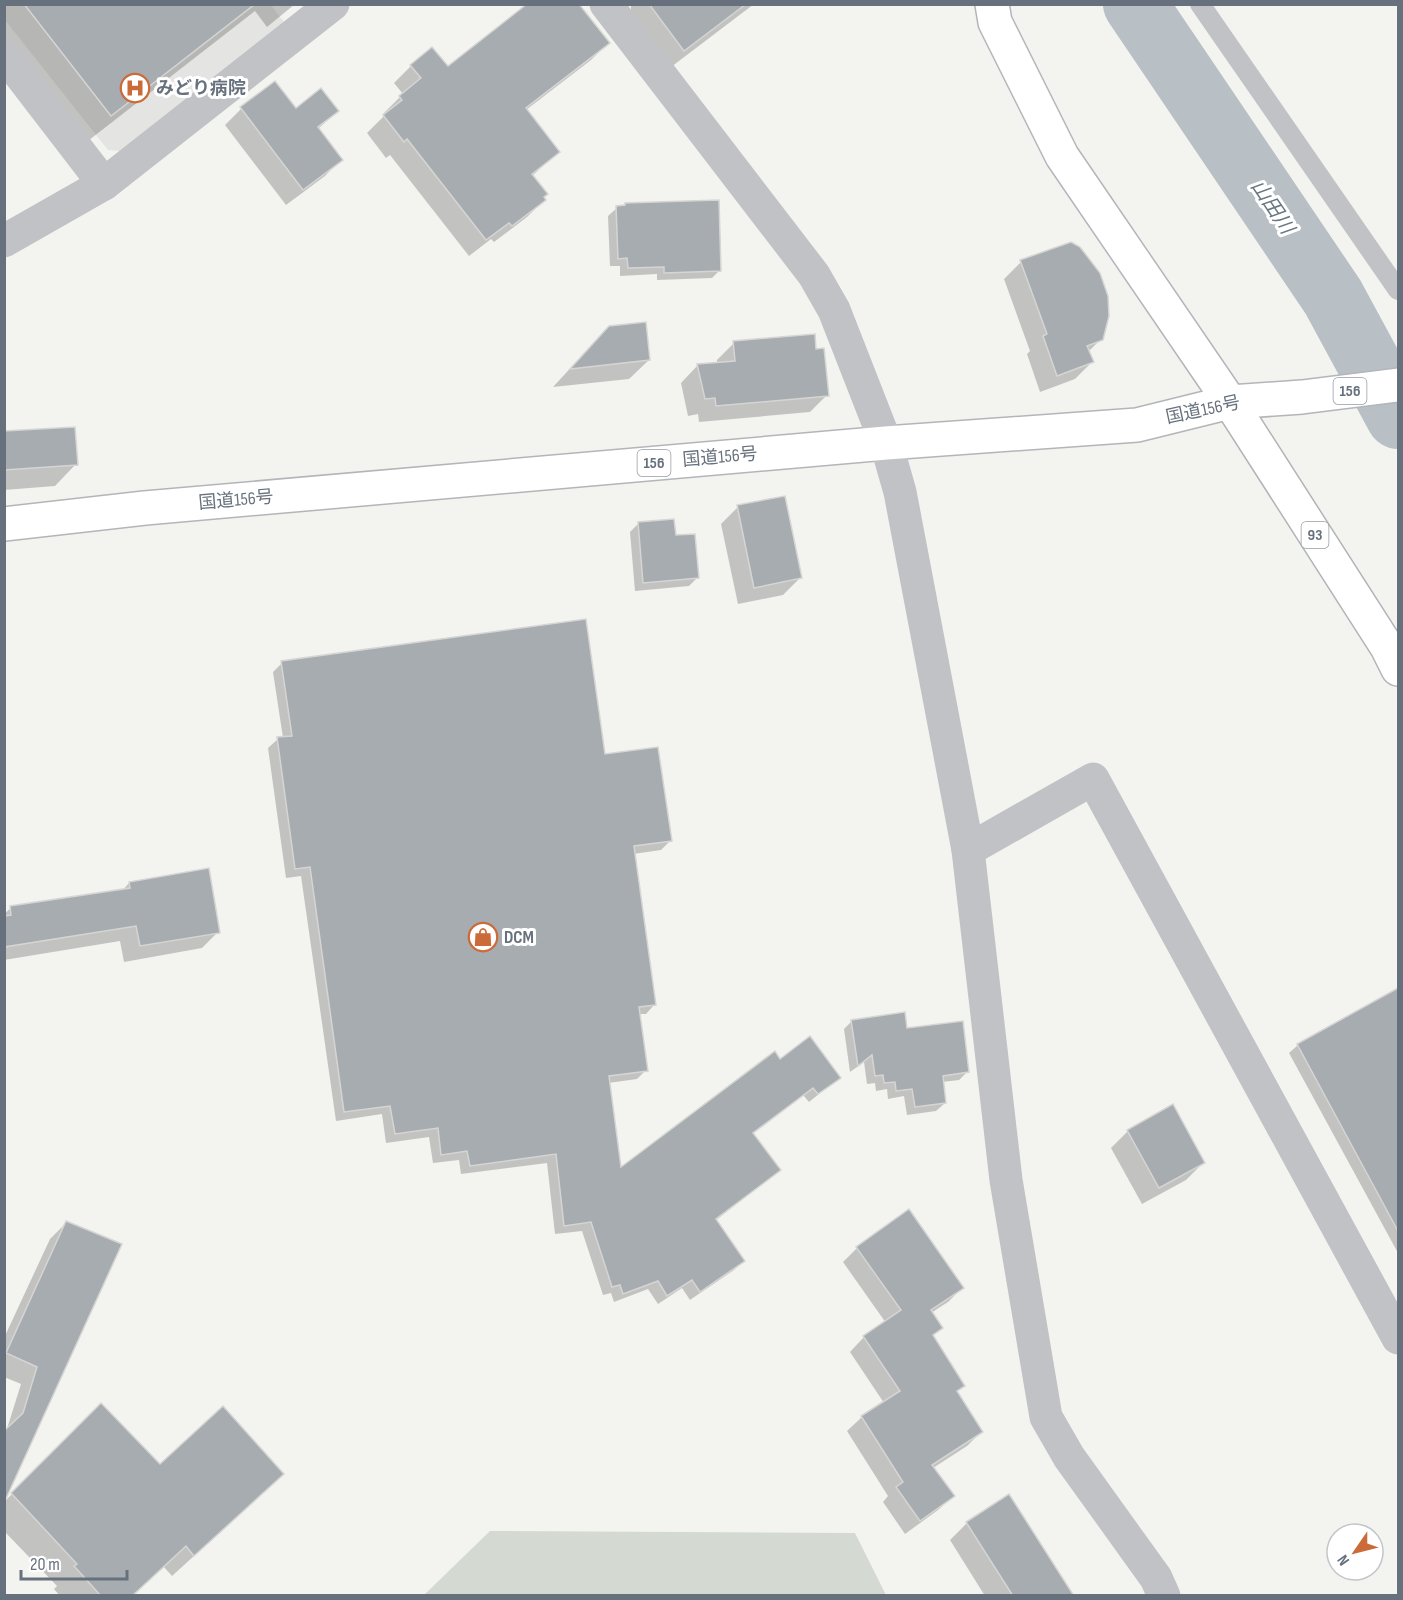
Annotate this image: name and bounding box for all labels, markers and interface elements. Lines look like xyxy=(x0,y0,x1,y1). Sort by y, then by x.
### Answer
hospital icon: みどり病院 xyxy=(119,72,151,104)
place label: みどり病院 xyxy=(156,78,246,99)
water label: 山田川 xyxy=(1245,175,1300,240)
road number: 156 xyxy=(1334,378,1366,404)
street label: 国道156号 xyxy=(1164,392,1242,428)
street label: 国道156号 xyxy=(682,443,758,471)
road number: 156 xyxy=(638,450,670,476)
street label: 国道156号 xyxy=(198,486,274,514)
road number: 93 xyxy=(1302,522,1328,548)
shop icon: DCM xyxy=(467,921,499,953)
place label: DCM xyxy=(504,927,534,948)
north arrow xyxy=(1325,1522,1385,1582)
scale bar xyxy=(21,1543,128,1581)
text: N xyxy=(1334,1551,1354,1569)
text: 20 m xyxy=(30,1554,60,1575)

